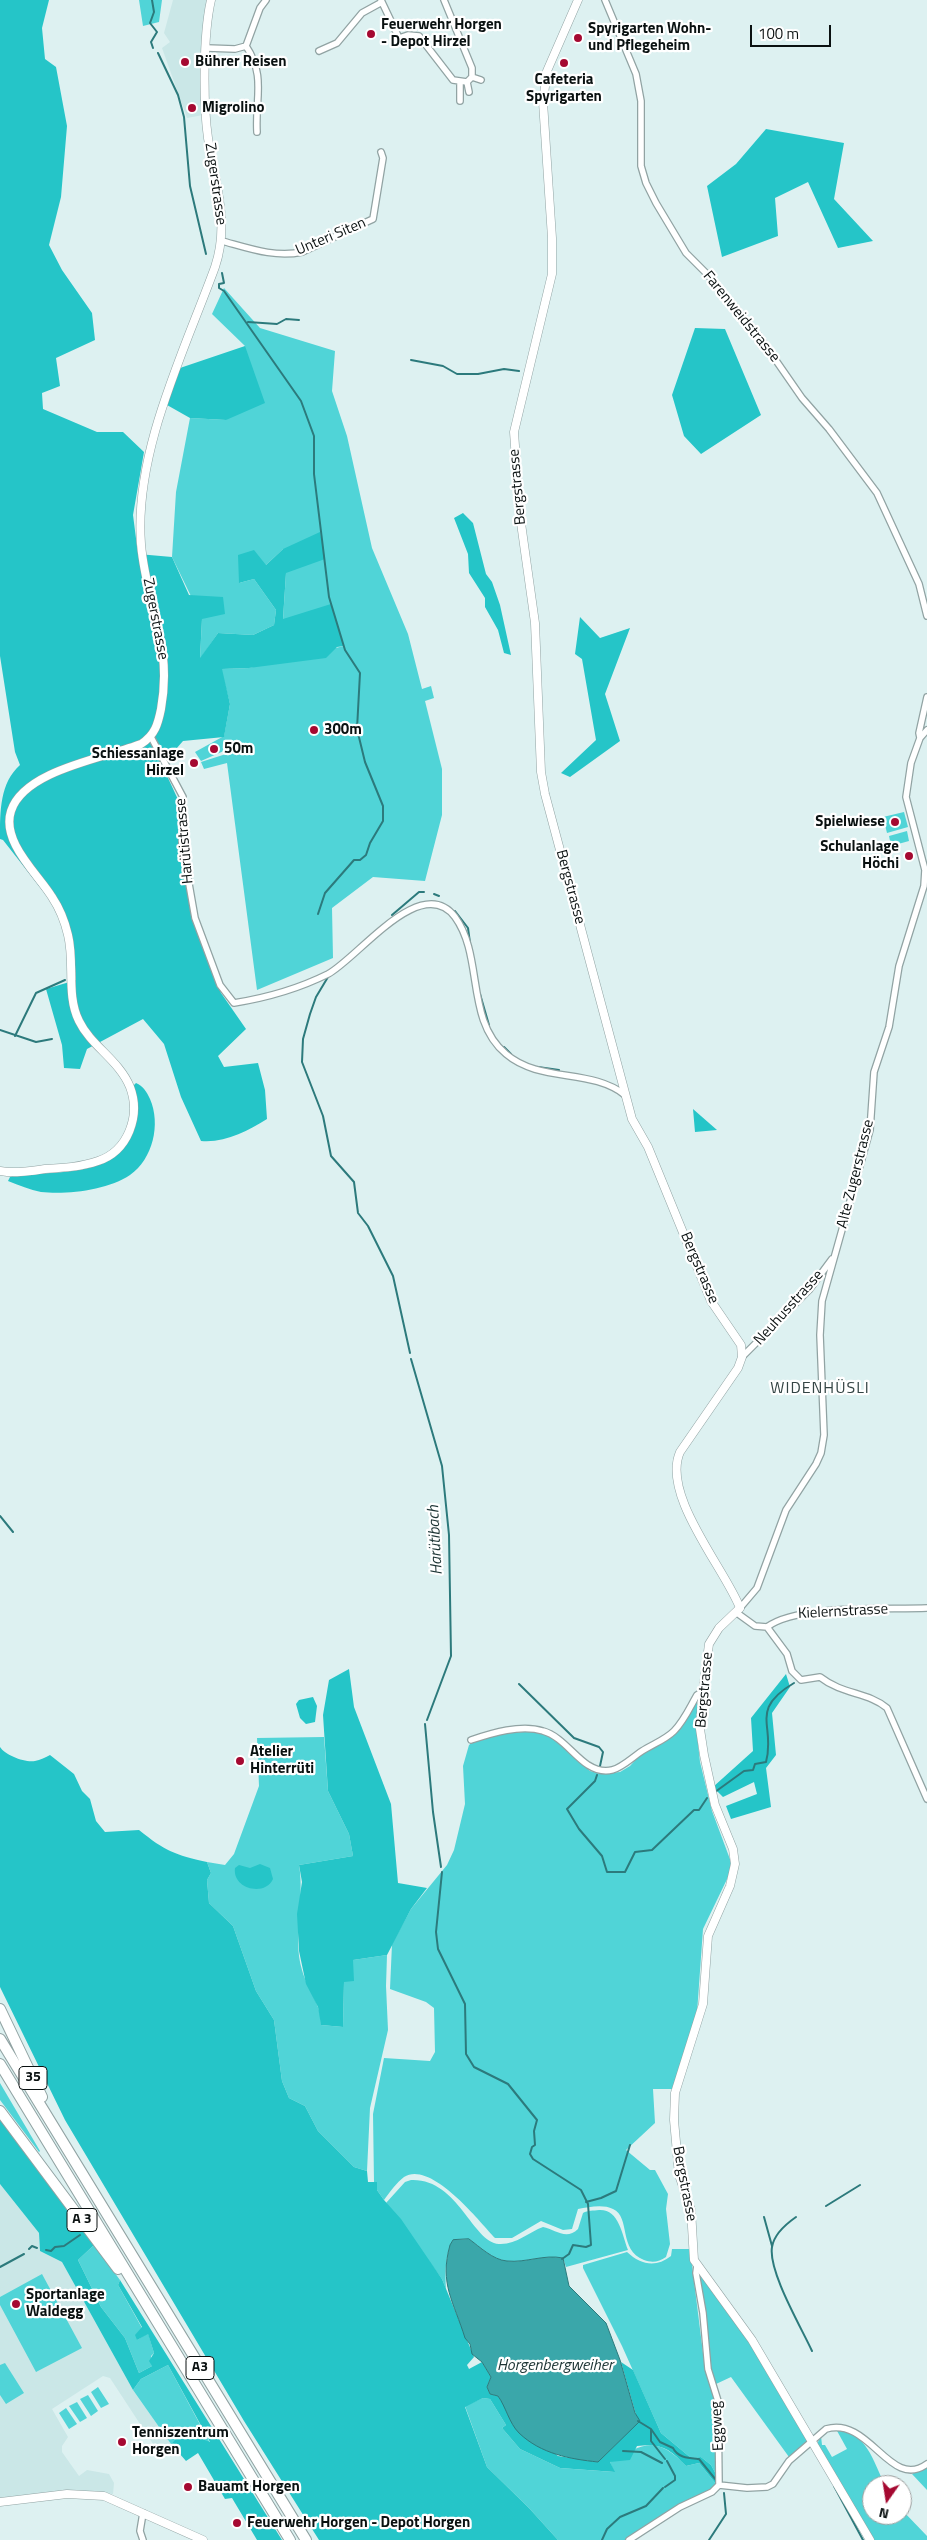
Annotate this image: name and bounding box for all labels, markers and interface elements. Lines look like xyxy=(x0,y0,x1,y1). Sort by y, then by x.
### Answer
scale bar xyxy=(752,15,833,47)
place label: Feuerwehr Horgen - Depot Hirzel xyxy=(381,16,502,51)
place label: Spyrigarten Wohn- und Pflegeheim xyxy=(588,20,711,55)
text: 100 m xyxy=(758,22,799,45)
marker: Feuerwehr Horgen - Depot Hirzel xyxy=(365,28,377,40)
marker: Spyrigarten Wohn- und Pflegeheim xyxy=(572,32,584,44)
place label: Bührer Reisen xyxy=(195,53,287,71)
marker: Bührer Reisen xyxy=(179,56,191,68)
marker: Cafeteria Spyrigarten xyxy=(558,57,570,69)
place label: Cafeteria Spyrigarten xyxy=(526,71,602,106)
place label: Migrolino xyxy=(202,99,265,117)
marker: Migrolino xyxy=(186,102,198,114)
street label: Zugerstrasse xyxy=(200,142,230,226)
street label: Unteri Siten xyxy=(293,214,369,260)
street label: Farenweidstrasse xyxy=(699,268,783,366)
street label: Bergstrasse xyxy=(506,448,530,526)
street label: Zugerstrasse xyxy=(138,577,172,661)
place label: 300m xyxy=(324,721,362,739)
marker: 300m xyxy=(308,724,320,736)
place label: 50m xyxy=(224,740,253,758)
marker: 50m xyxy=(208,743,220,755)
place label: Schiessanlage Hirzel xyxy=(92,745,184,780)
marker: Schiessanlage Hirzel xyxy=(188,757,200,769)
street label: Harütistrasse xyxy=(172,797,198,885)
place label: Spielwiese xyxy=(815,813,885,831)
marker: Spielwiese xyxy=(889,816,901,828)
place label: Schulanlage Höchi xyxy=(820,838,899,873)
street label: Bergstrasse xyxy=(551,848,589,926)
marker: Schulanlage Höchi xyxy=(903,850,915,862)
street label: Alte Zugerstrasse xyxy=(834,1118,878,1230)
street label: Bergstrasse xyxy=(676,1229,722,1307)
street label: Neuhusstrasse xyxy=(751,1267,827,1349)
district label: WIDENHÜSLI xyxy=(769,1379,871,1399)
water label: Harütibach xyxy=(425,1505,447,1575)
street label: Kielernstrasse xyxy=(798,1601,888,1623)
street label: Bergstrasse xyxy=(693,1651,717,1729)
place label: Atelier Hinterrüti xyxy=(250,1743,314,1778)
marker: Atelier Hinterrüti xyxy=(234,1755,246,1767)
road number: 35 xyxy=(19,2066,47,2090)
street label: Bergstrasse xyxy=(668,2145,700,2223)
road number: A 3 xyxy=(67,2208,97,2232)
place label: Sportanlage Waldegg xyxy=(26,2286,105,2321)
marker: Sportanlage Waldegg xyxy=(10,2298,22,2310)
road number: A3 xyxy=(186,2356,214,2380)
water label: Horgenbergweiher xyxy=(497,2356,613,2376)
street label: Eggweg xyxy=(708,2400,728,2452)
place label: Tenniszentrum Horgen xyxy=(132,2424,229,2459)
marker: Tenniszentrum Horgen xyxy=(116,2436,128,2448)
north arrow xyxy=(862,2475,912,2525)
place label: Bauamt Horgen xyxy=(198,2478,300,2496)
marker: Bauamt Horgen xyxy=(182,2481,194,2493)
text: N xyxy=(877,2503,891,2525)
place label: Feuerwehr Horgen - Depot Horgen xyxy=(247,2514,470,2532)
marker: Feuerwehr Horgen - Depot Horgen xyxy=(231,2517,243,2529)

